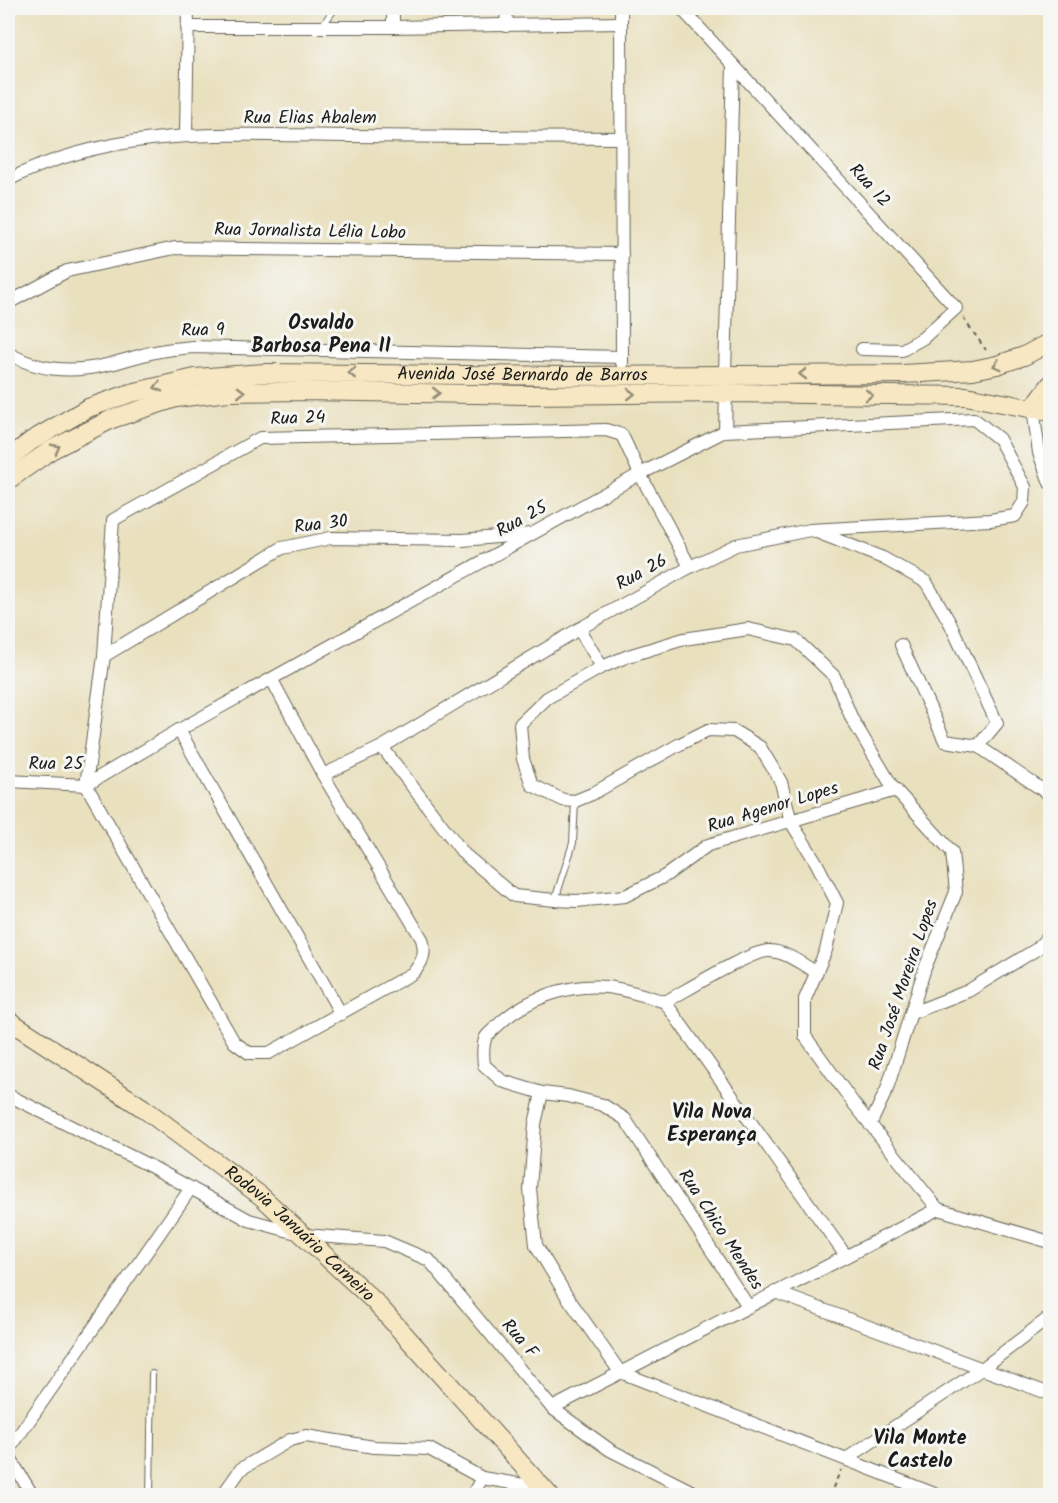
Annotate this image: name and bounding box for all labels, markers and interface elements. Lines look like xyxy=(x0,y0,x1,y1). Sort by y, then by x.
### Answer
street label: Rua Elias Abalem xyxy=(243,104,377,133)
street label: Rua 12 xyxy=(841,157,897,215)
street label: Rua Jornalista Lélia Lobo xyxy=(214,216,406,248)
district label: Osvaldo Barbosa Pena II xyxy=(251,308,391,363)
street label: Rua 9 xyxy=(181,316,225,346)
one-way arrow xyxy=(992,358,1003,370)
street label: Avenida José Bernardo de Barros xyxy=(397,360,648,391)
one-way arrow xyxy=(347,367,356,379)
one-way arrow xyxy=(798,368,807,380)
one-way arrow xyxy=(153,379,163,392)
one-way arrow xyxy=(236,386,245,398)
one-way arrow xyxy=(431,387,440,399)
one-way arrow xyxy=(626,388,635,400)
one-way arrow xyxy=(864,389,873,401)
street label: Rua 24 xyxy=(270,404,326,434)
one-way arrow xyxy=(50,444,61,455)
street label: Rua 25 xyxy=(491,493,554,546)
street label: Rua 30 xyxy=(292,507,350,543)
street label: Rua 26 xyxy=(611,547,673,599)
street label: Rua 25 xyxy=(29,750,85,779)
street label: Rua Agenor Lopes xyxy=(704,774,842,842)
street label: Rua José Moreira Lopes xyxy=(861,895,947,1074)
district label: Vila Nova Esperança xyxy=(667,1097,757,1152)
street label: Rodovia Januário Carneiro xyxy=(218,1158,381,1309)
street label: Rua Chico Mendes xyxy=(670,1164,770,1297)
street label: Rua F xyxy=(494,1313,545,1366)
district label: Vila Monte Castelo xyxy=(873,1423,967,1478)

